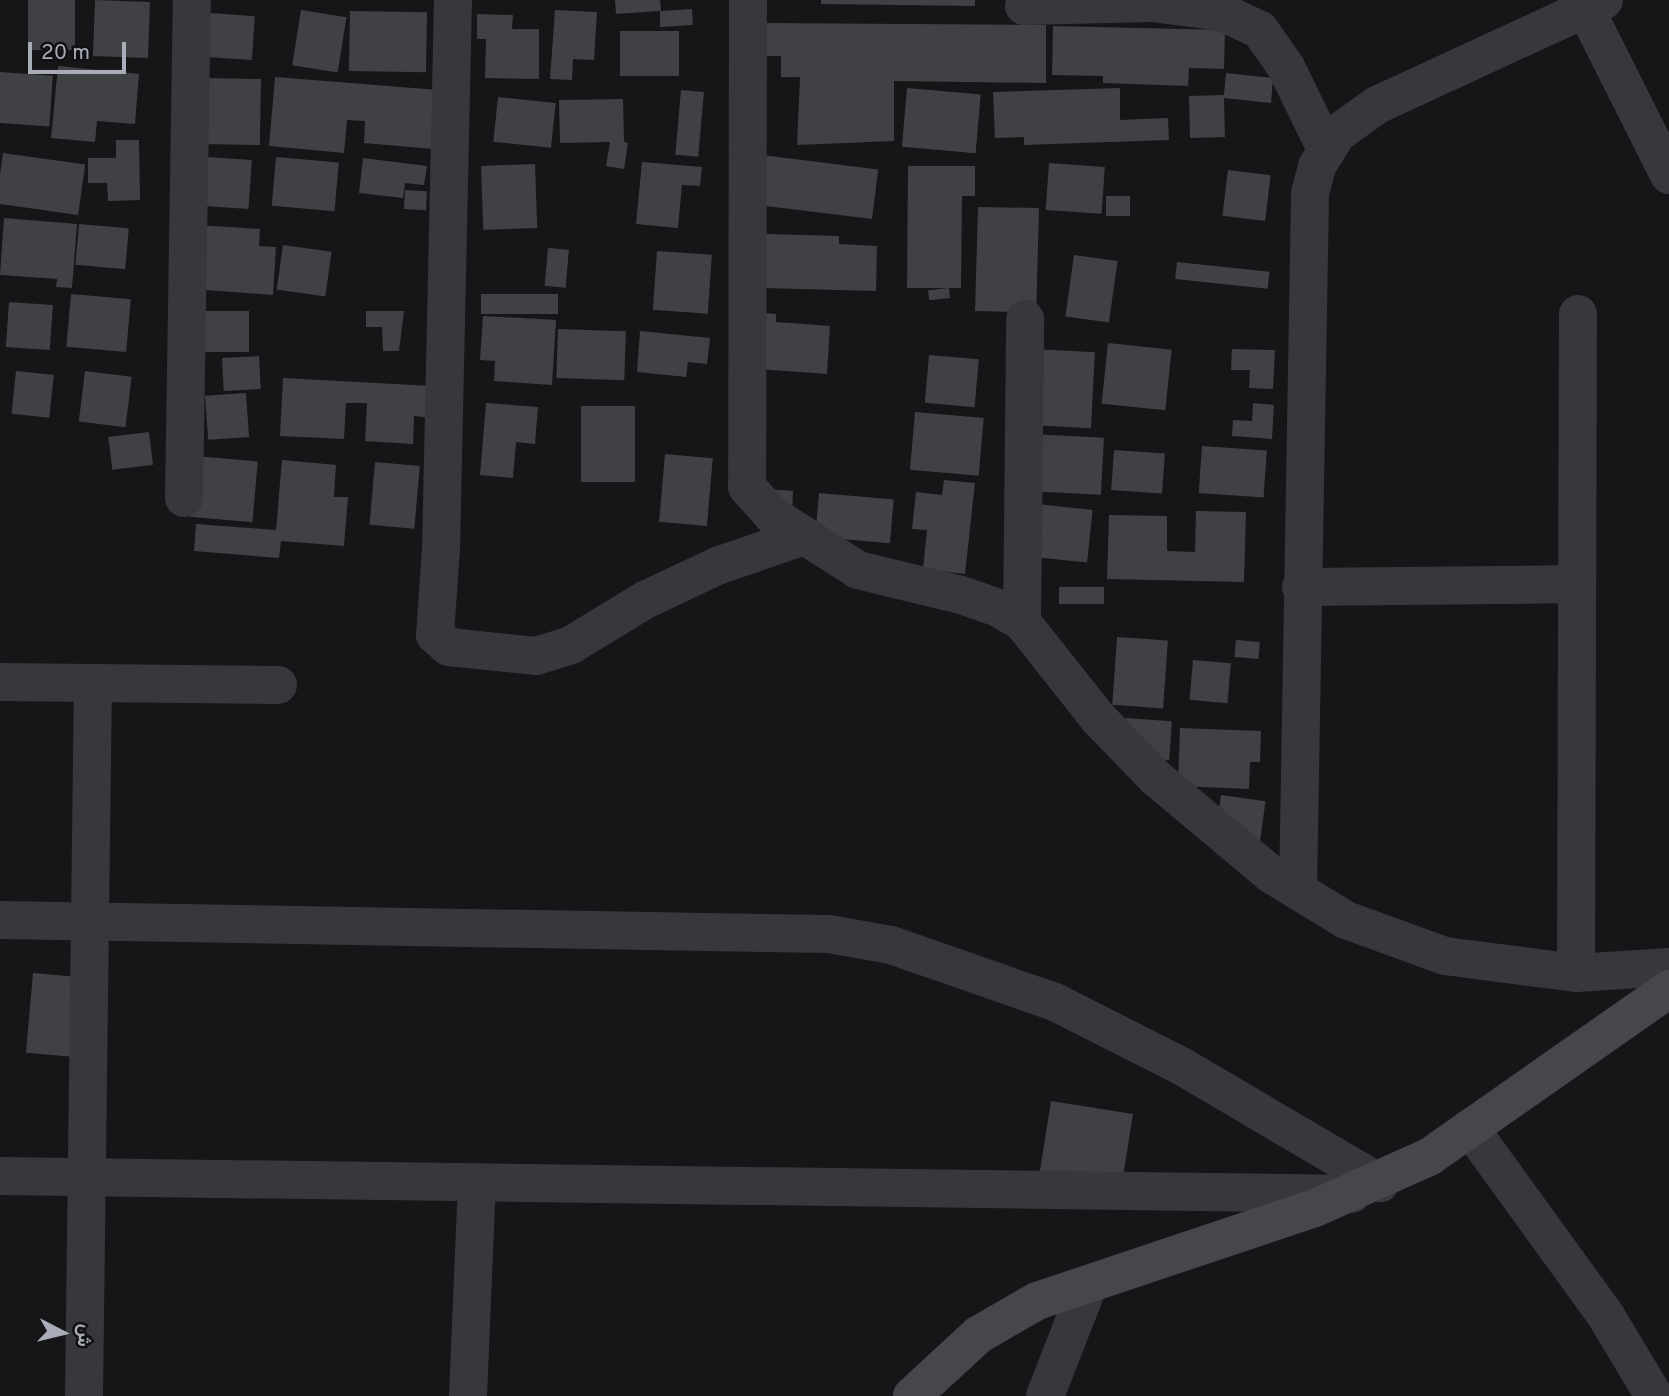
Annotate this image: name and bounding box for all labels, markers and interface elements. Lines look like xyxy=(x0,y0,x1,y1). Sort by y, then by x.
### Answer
scale bar xyxy=(32,28,130,72)
text: 20 m xyxy=(41,40,90,67)
north arrow xyxy=(28,1298,98,1368)
text: ش xyxy=(71,1323,97,1348)

